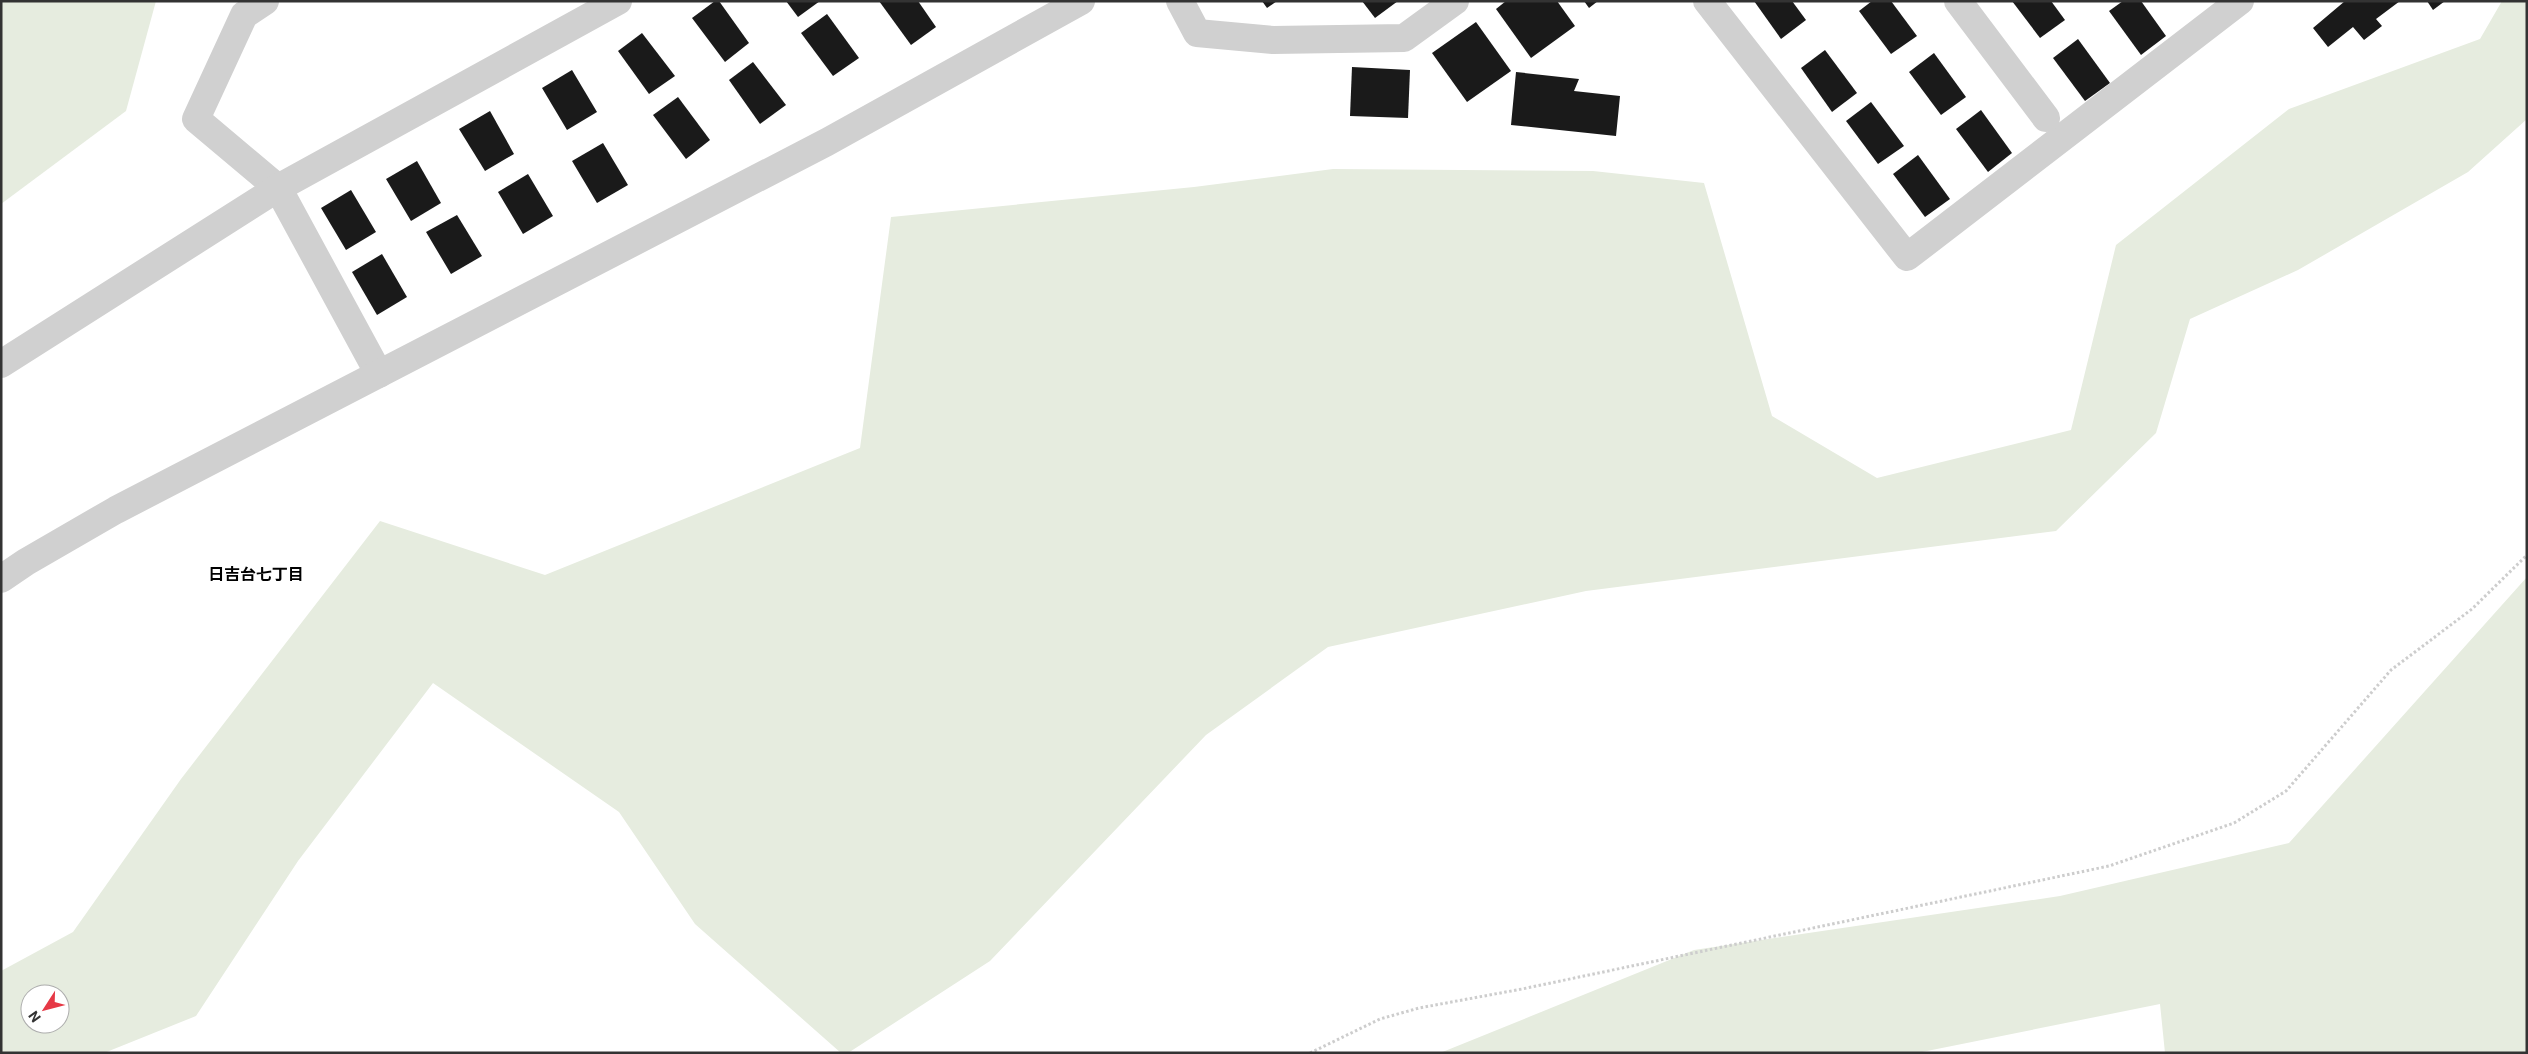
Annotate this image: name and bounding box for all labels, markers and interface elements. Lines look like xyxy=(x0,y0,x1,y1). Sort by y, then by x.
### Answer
district label: 日吉台七丁目 xyxy=(208,565,304,584)
north arrow xyxy=(20,984,70,1034)
text: N xyxy=(25,1008,44,1025)

